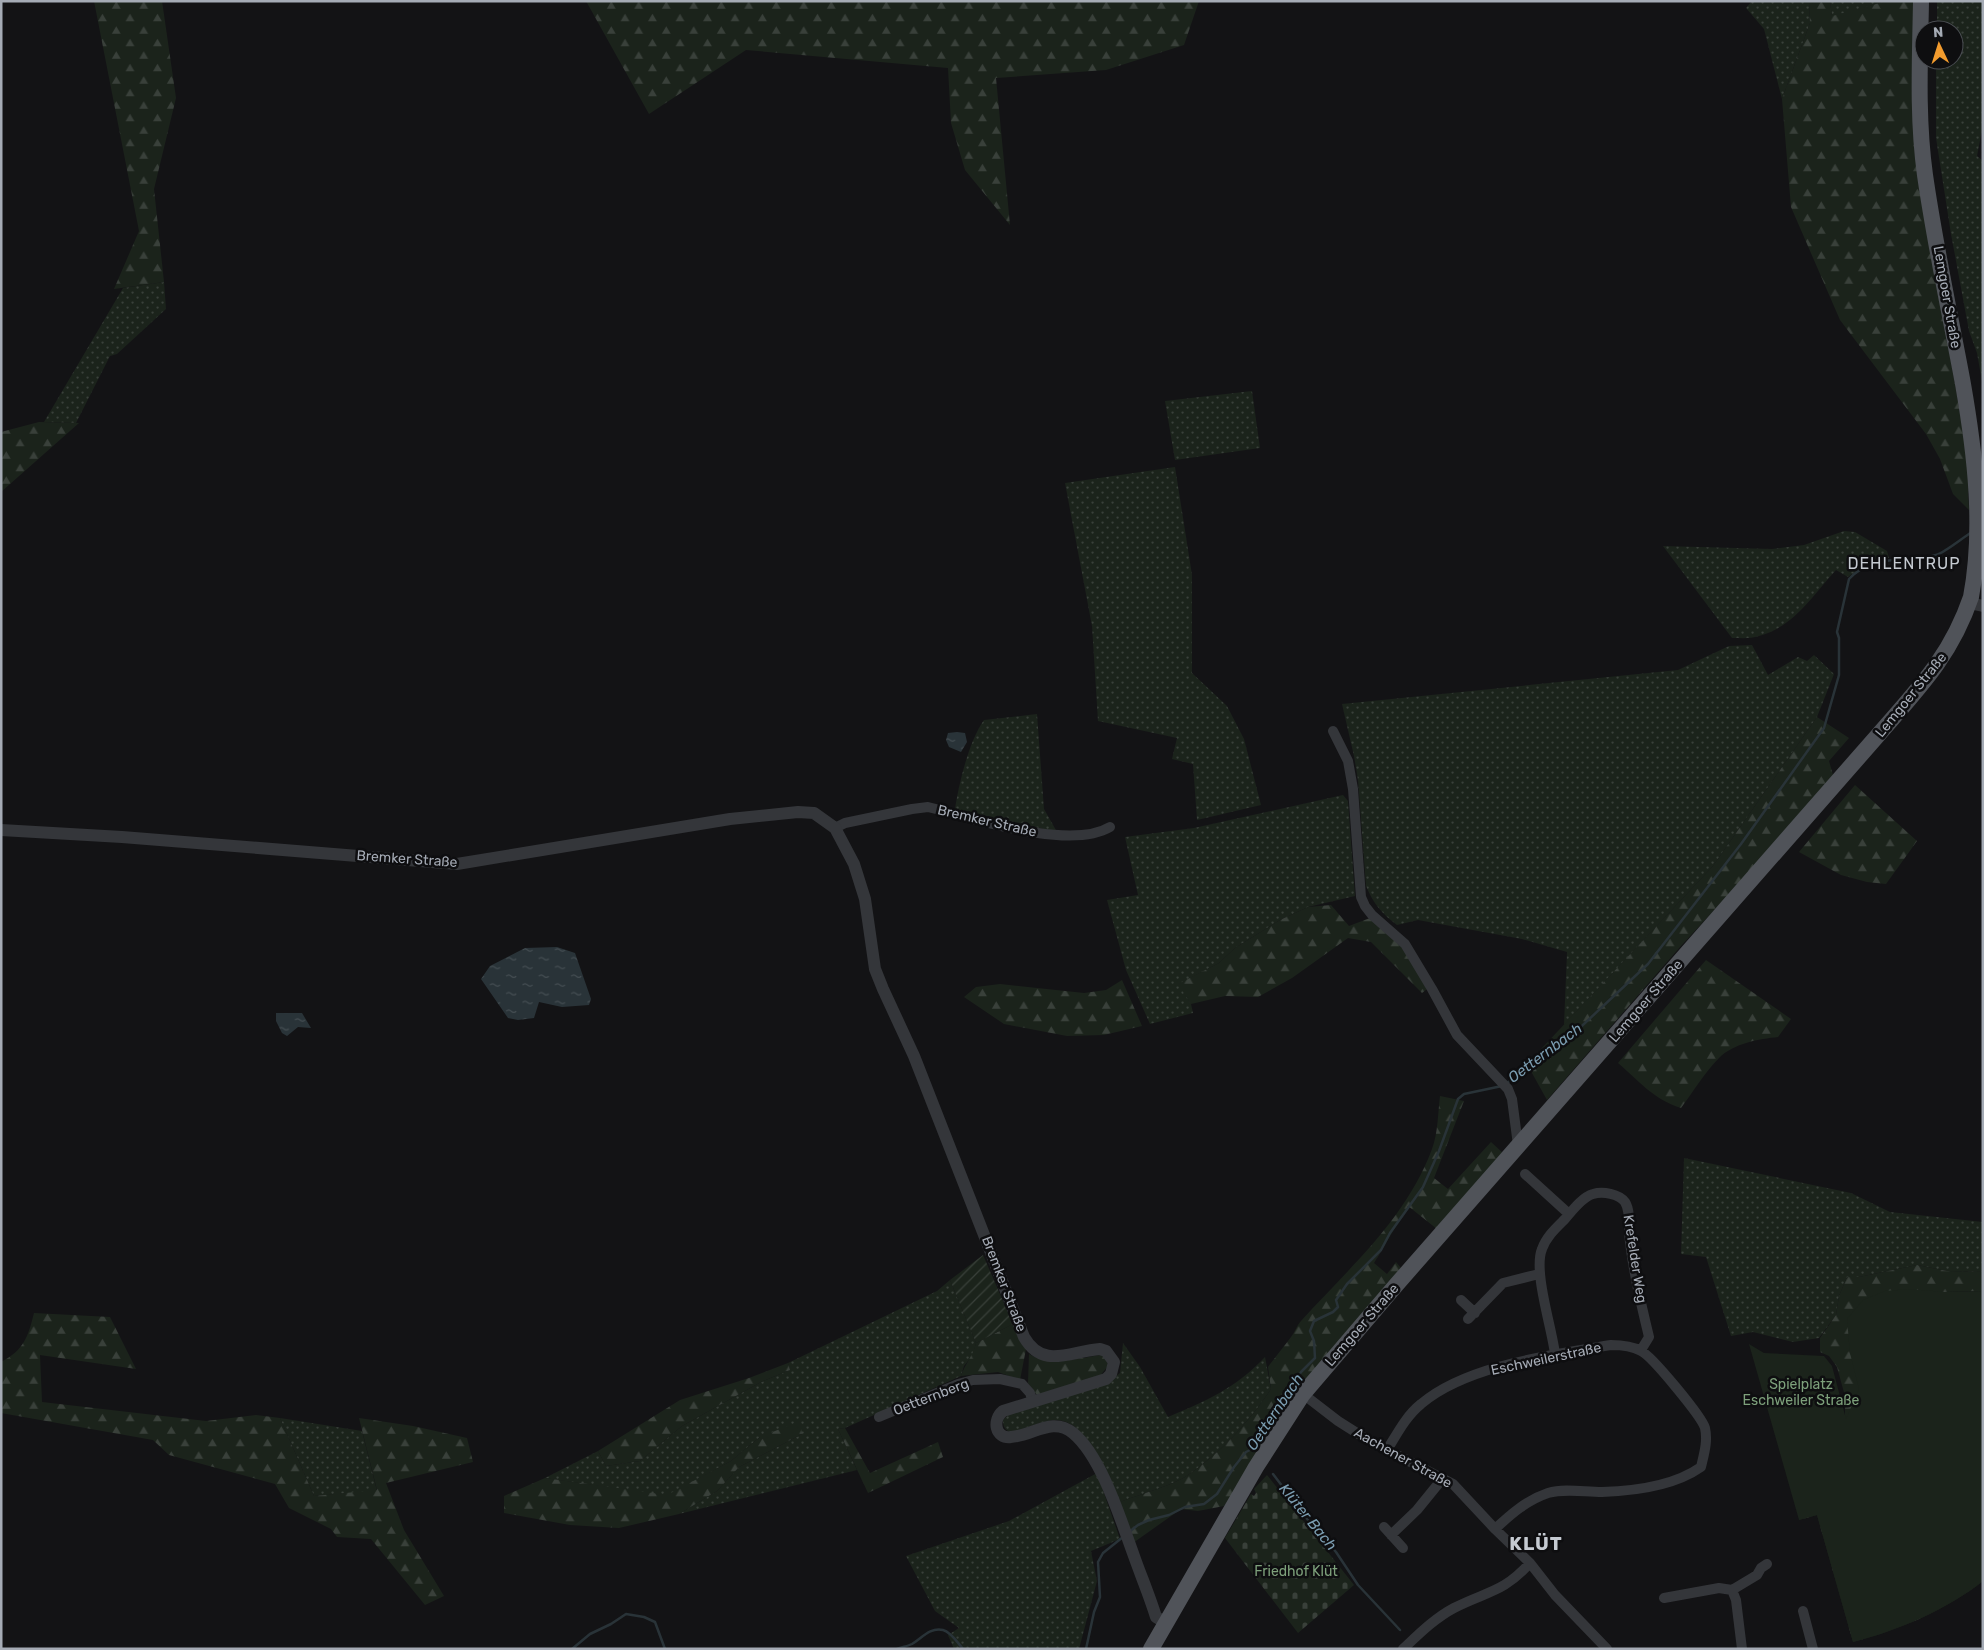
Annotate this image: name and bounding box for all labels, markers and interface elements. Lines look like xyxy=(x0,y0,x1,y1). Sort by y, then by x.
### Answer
north arrow xyxy=(1914,20,1964,70)
text: N xyxy=(1933,24,1944,41)
street label: Lemgoer Straße xyxy=(1930,244,1964,350)
district label: DEHLENTRUP xyxy=(1847,554,1961,573)
street label: Lemgoer Straße xyxy=(1872,649,1950,741)
street label: Bremker Straße xyxy=(936,801,1038,841)
street label: Bremker Straße xyxy=(356,847,458,871)
street label: Lemgoer Straße xyxy=(1606,956,1687,1046)
water label: Oetternbach xyxy=(1504,1019,1586,1087)
street label: Krefelder Weg xyxy=(1620,1214,1650,1304)
street label: Bremker Straße xyxy=(978,1234,1030,1334)
street label: Lemgoer Straße xyxy=(1322,1280,1403,1370)
street label: Eschweilerstraße xyxy=(1489,1339,1603,1379)
water label: Oetternbach xyxy=(1243,1370,1307,1454)
street label: Oetternberg xyxy=(891,1375,971,1419)
park label: Spielplatz Eschweiler Straße xyxy=(1743,1376,1860,1409)
street label: Aachener Straße xyxy=(1351,1424,1455,1492)
water label: Klüter Bach xyxy=(1275,1480,1341,1554)
district label: KLÜT xyxy=(1509,1532,1563,1555)
park label: Friedhof Klüt xyxy=(1254,1563,1338,1580)

